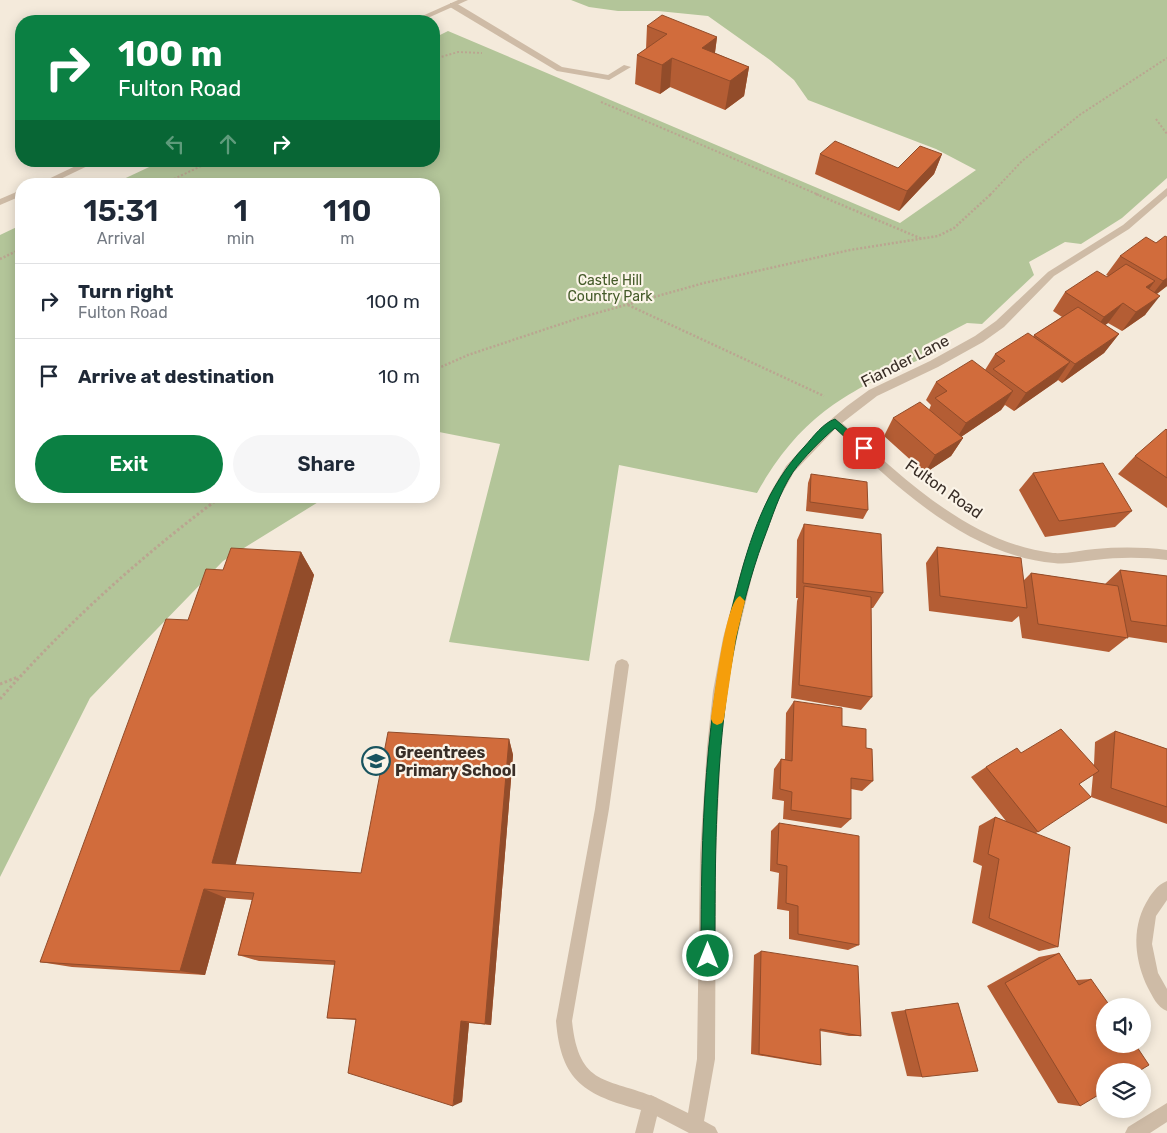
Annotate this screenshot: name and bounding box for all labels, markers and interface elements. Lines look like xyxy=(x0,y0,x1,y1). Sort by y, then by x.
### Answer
text: 100 m xyxy=(118,33,223,75)
icon: right xyxy=(35,35,100,100)
text: Fulton Road xyxy=(118,75,241,102)
icon: left xyxy=(161,130,189,158)
icon: ahead xyxy=(214,130,242,158)
icon: right xyxy=(267,130,295,158)
text: 15:31 xyxy=(83,193,158,229)
text: 1 xyxy=(233,193,248,229)
text: 110 xyxy=(323,193,372,229)
text: Arrival xyxy=(97,229,145,248)
text: min xyxy=(227,229,255,248)
text: m xyxy=(340,229,354,248)
park label: Castle Hill Country Park xyxy=(568,272,653,305)
text: Turn right xyxy=(78,280,173,303)
icon: right xyxy=(35,287,63,315)
text: 100 m xyxy=(366,290,420,313)
text: Fulton Road xyxy=(78,303,168,322)
street label: Fiander Lane xyxy=(858,331,952,391)
icon: arrive xyxy=(35,362,63,390)
text: Arrive at destination xyxy=(78,365,274,388)
text: 10 m xyxy=(378,365,420,388)
pin xyxy=(843,427,885,469)
icon: arrive xyxy=(850,434,878,462)
button: Exit xyxy=(35,435,223,493)
button: Share xyxy=(233,435,420,493)
street label: Fulton Road xyxy=(902,456,986,522)
place label: Greentrees Primary School xyxy=(395,743,516,780)
school or university icon: Greentrees Primary School xyxy=(361,746,391,776)
position arrow xyxy=(681,929,733,981)
map controls xyxy=(1096,998,1151,1118)
button: sound xyxy=(1096,998,1151,1053)
button: layers xyxy=(1096,1063,1151,1118)

